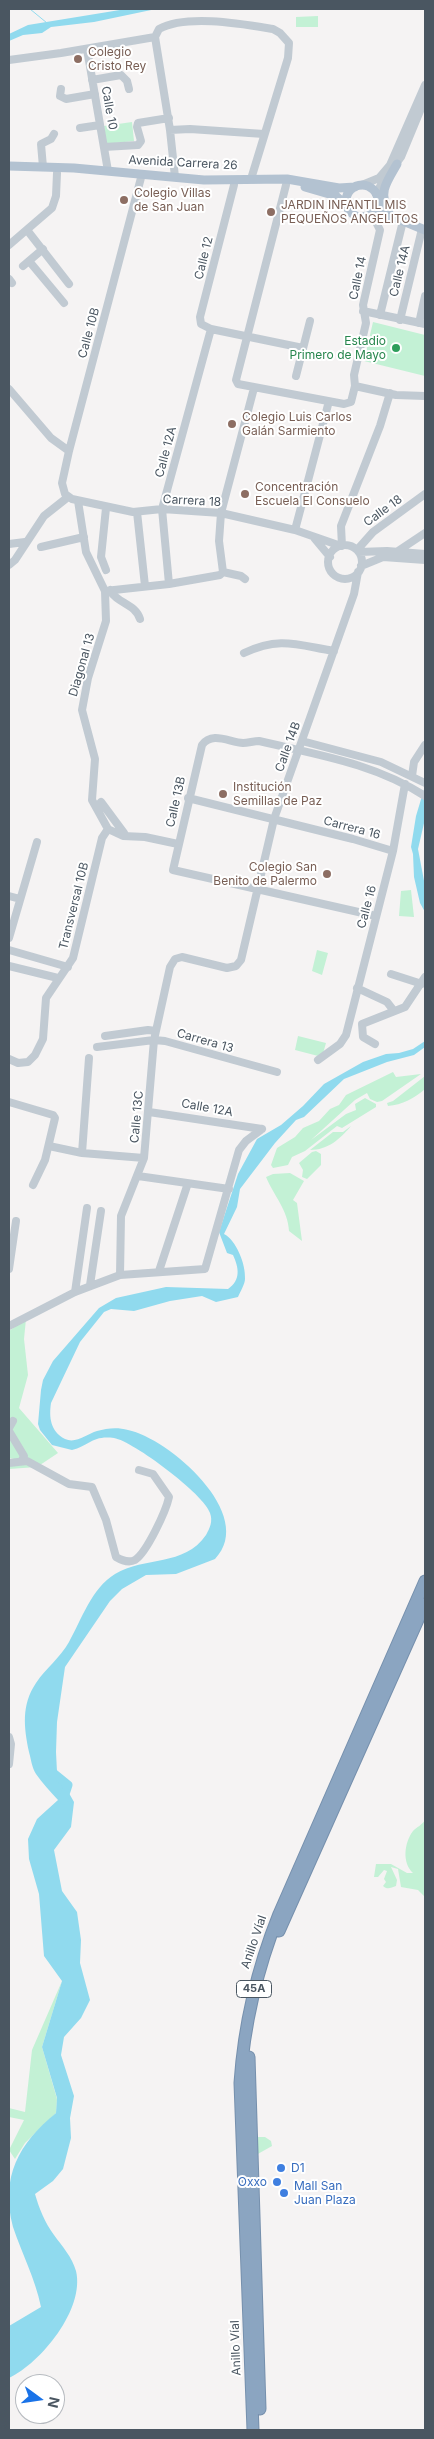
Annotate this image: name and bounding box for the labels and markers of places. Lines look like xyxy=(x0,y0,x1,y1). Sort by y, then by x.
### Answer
place label: Colegio Cristo Rey xyxy=(88,45,146,73)
marker: Colegio Cristo Rey xyxy=(72,53,84,65)
place label: Colegio Villas de San Juan xyxy=(134,186,211,214)
marker: Colegio Villas de San Juan xyxy=(118,194,130,206)
place label: JARDIN INFANTIL MIS PEQUEÑOS ANGELITOS xyxy=(281,198,418,226)
marker: JARDIN INFANTIL MIS PEQUEÑOS ANGELITOS xyxy=(265,206,277,218)
place label: Estadio Primero de Mayo xyxy=(290,334,386,362)
marker: Estadio Primero de Mayo xyxy=(390,342,402,354)
place label: Colegio Luis Carlos Galán Sarmiento xyxy=(242,410,352,438)
marker: Colegio Luis Carlos Galán Sarmiento xyxy=(226,418,238,430)
place label: Concentración Escuela El Consuelo xyxy=(255,480,370,508)
marker: Concentración Escuela El Consuelo xyxy=(239,488,251,500)
place label: Institución Semillas de Paz xyxy=(233,780,322,808)
marker: Institución Semillas de Paz xyxy=(217,788,229,800)
place label: Colegio San Benito de Palermo xyxy=(213,860,317,888)
marker: Colegio San Benito de Palermo xyxy=(321,868,333,880)
place label: D1 xyxy=(291,2161,305,2175)
marker: D1 xyxy=(275,2162,287,2174)
place label: Oxxo xyxy=(238,2175,267,2189)
marker: Oxxo xyxy=(271,2176,283,2188)
place label: Mall San Juan Plaza xyxy=(294,2179,356,2207)
marker: Mall San Juan Plaza xyxy=(278,2187,290,2199)

